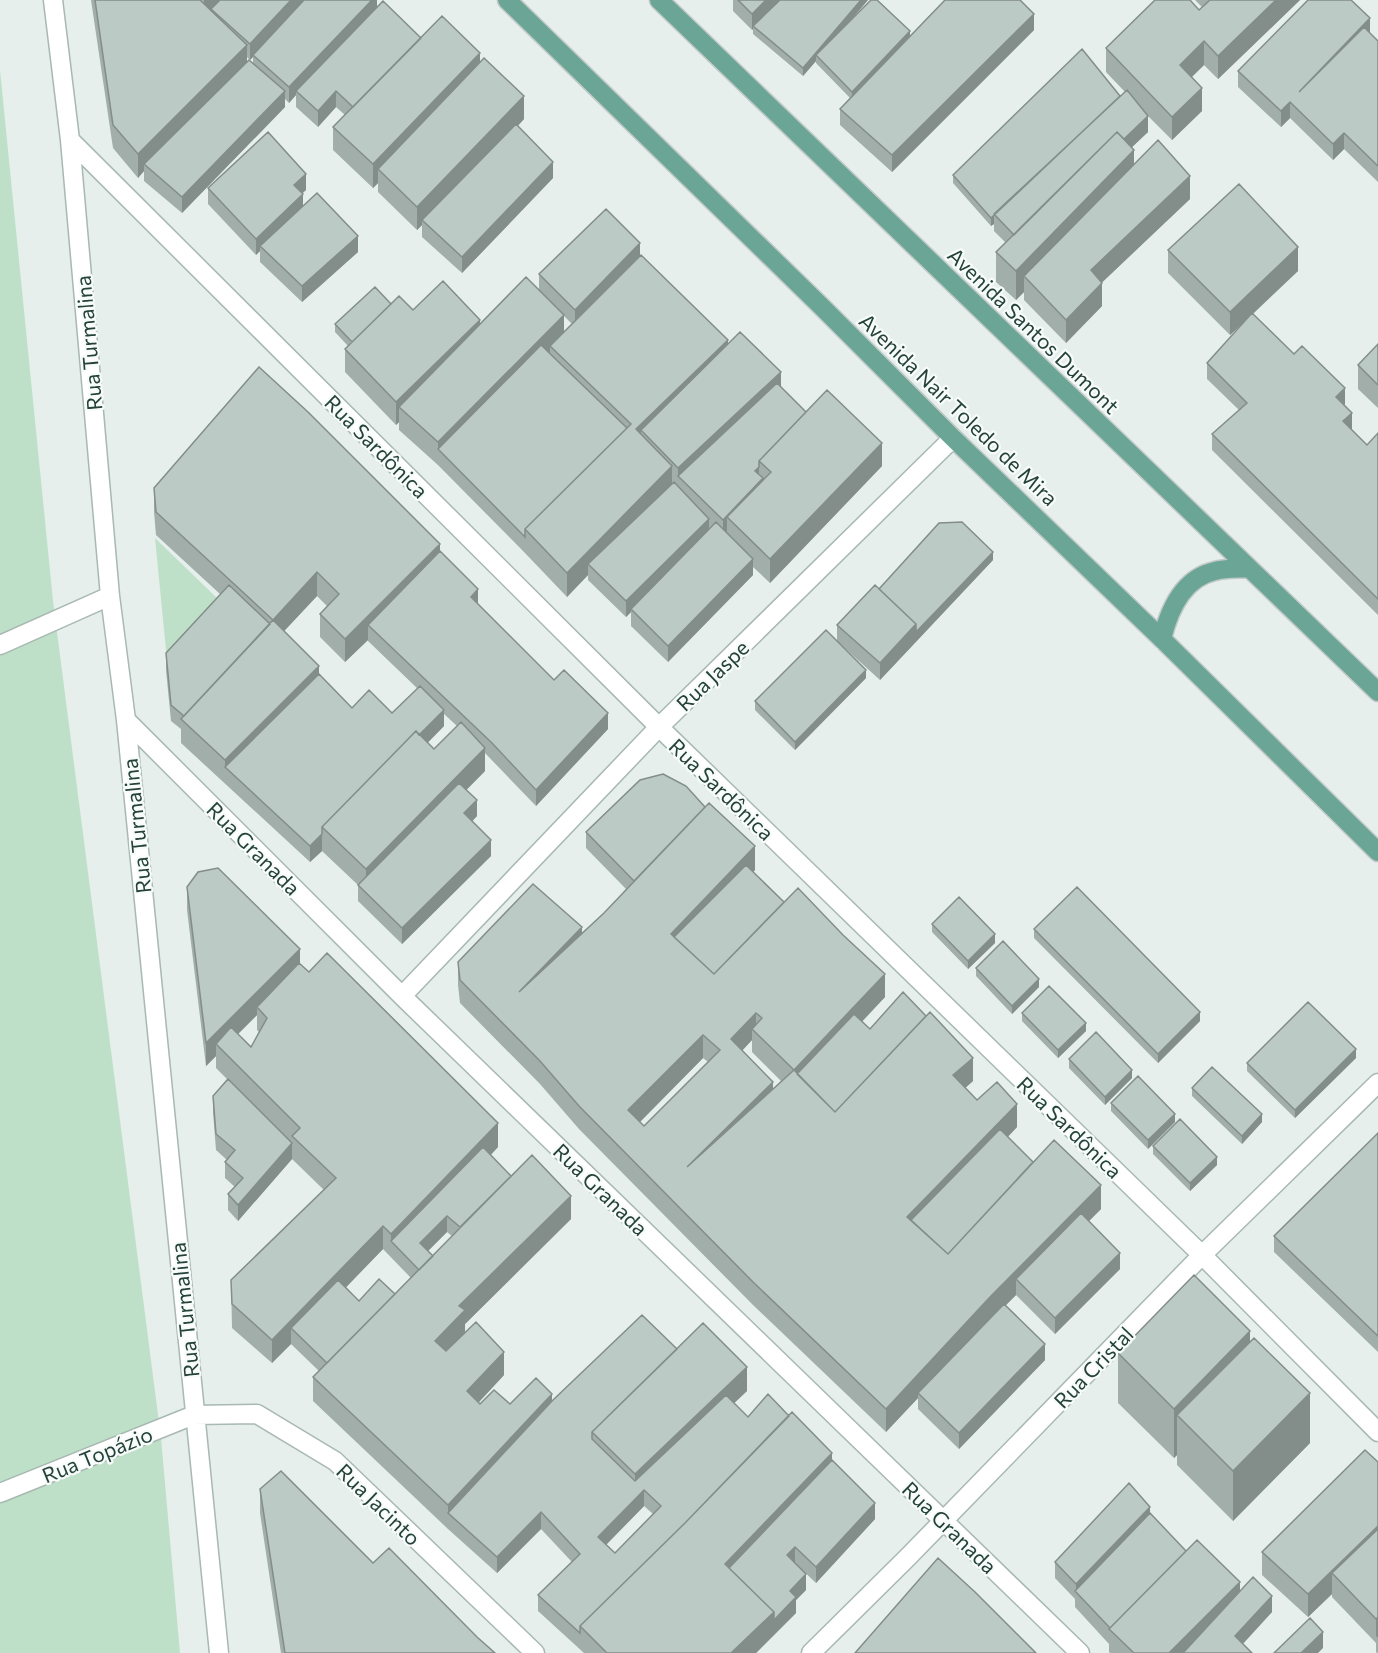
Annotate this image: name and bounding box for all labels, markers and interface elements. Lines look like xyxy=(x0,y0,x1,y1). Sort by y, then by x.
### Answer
street label: Avenida Santos Dumont xyxy=(943,242,1125,418)
street label: Rua Turmalina xyxy=(70,274,106,412)
street label: Avenida Nair Toledo de Mira xyxy=(855,308,1063,510)
street label: Rua Sardônica xyxy=(320,389,434,503)
street label: Rua Jaspe xyxy=(671,634,753,716)
street label: Rua Sardônica xyxy=(665,733,779,845)
street label: Rua Turmalina xyxy=(116,757,156,895)
street label: Rua Granada xyxy=(202,796,306,900)
street label: Rua Sardônica xyxy=(1013,1071,1127,1183)
street label: Rua Granada xyxy=(549,1138,653,1240)
street label: Rua Turmalina xyxy=(164,1241,204,1379)
street label: Rua Cristal xyxy=(1048,1321,1138,1413)
street label: Rua Topázio xyxy=(38,1421,156,1487)
street label: Rua Jacinto xyxy=(332,1458,426,1550)
street label: Rua Granada xyxy=(898,1476,1002,1578)

